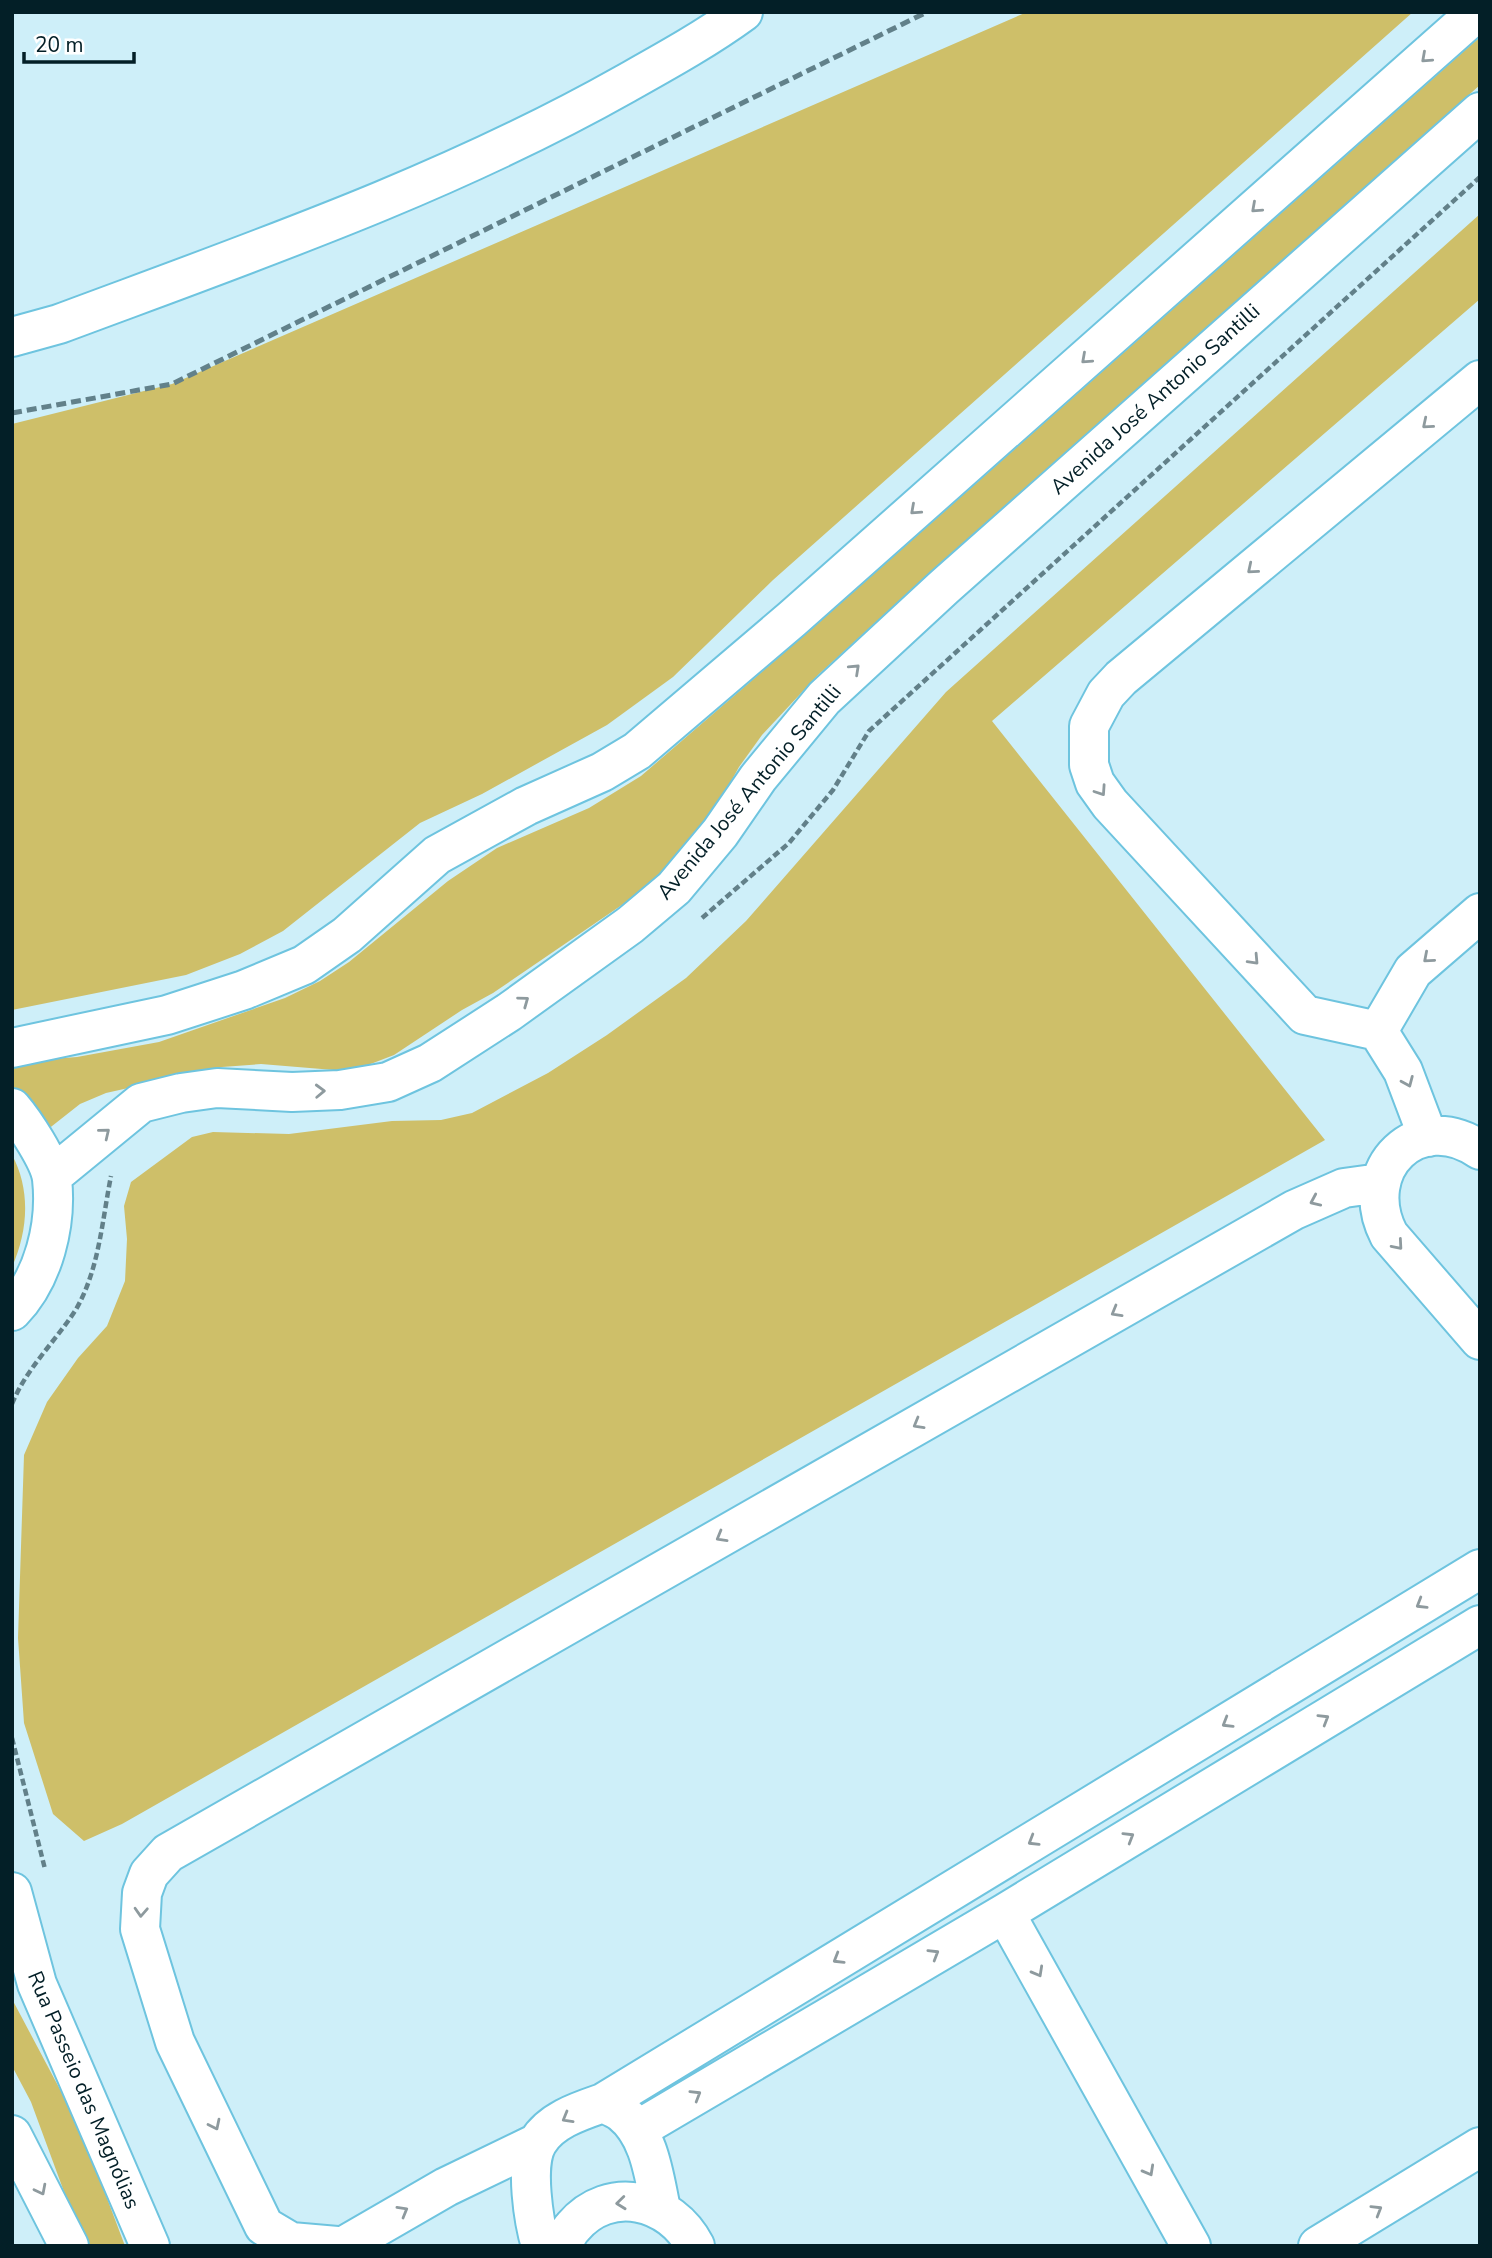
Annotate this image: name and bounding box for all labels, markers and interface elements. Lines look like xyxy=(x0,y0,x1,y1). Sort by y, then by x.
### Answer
scale bar xyxy=(24,21,135,65)
text: 20 m xyxy=(35,31,84,59)
one-way arrow xyxy=(1421,49,1434,62)
one-way arrow xyxy=(1251,200,1264,213)
street label: Avenida José Antonio Santilli xyxy=(1044,297,1266,501)
one-way arrow xyxy=(1081,351,1094,364)
one-way arrow xyxy=(1423,416,1436,428)
one-way arrow xyxy=(910,502,923,514)
one-way arrow xyxy=(1248,561,1261,573)
one-way arrow xyxy=(847,665,860,677)
street label: Avenida José Antonio Santilli xyxy=(651,678,847,906)
one-way arrow xyxy=(1093,783,1105,796)
one-way arrow xyxy=(1424,950,1437,962)
one-way arrow xyxy=(1245,952,1258,965)
one-way arrow xyxy=(516,997,529,1009)
one-way arrow xyxy=(1399,1075,1413,1087)
one-way arrow xyxy=(315,1083,326,1098)
one-way arrow xyxy=(96,1129,109,1141)
one-way arrow xyxy=(1310,1193,1322,1207)
one-way arrow xyxy=(1390,1237,1402,1250)
one-way arrow xyxy=(1111,1304,1123,1317)
one-way arrow xyxy=(913,1416,926,1429)
one-way arrow xyxy=(715,1529,728,1542)
one-way arrow xyxy=(1416,1596,1429,1609)
one-way arrow xyxy=(1222,1714,1235,1727)
one-way arrow xyxy=(1316,1715,1329,1728)
one-way arrow xyxy=(1027,1832,1040,1845)
one-way arrow xyxy=(1122,1833,1135,1846)
one-way arrow xyxy=(134,1907,149,1918)
one-way arrow xyxy=(927,1950,940,1963)
one-way arrow xyxy=(833,1951,846,1964)
one-way arrow xyxy=(1030,1965,1043,1978)
street label: Rua Passeio das Magnólias xyxy=(21,1967,147,2213)
one-way arrow xyxy=(689,2090,702,2103)
one-way arrow xyxy=(562,2110,575,2123)
one-way arrow xyxy=(207,2118,221,2130)
one-way arrow xyxy=(1141,2164,1154,2176)
one-way arrow xyxy=(32,2183,46,2195)
one-way arrow xyxy=(615,2196,627,2211)
one-way arrow xyxy=(1369,2206,1382,2219)
one-way arrow xyxy=(396,2207,409,2220)

